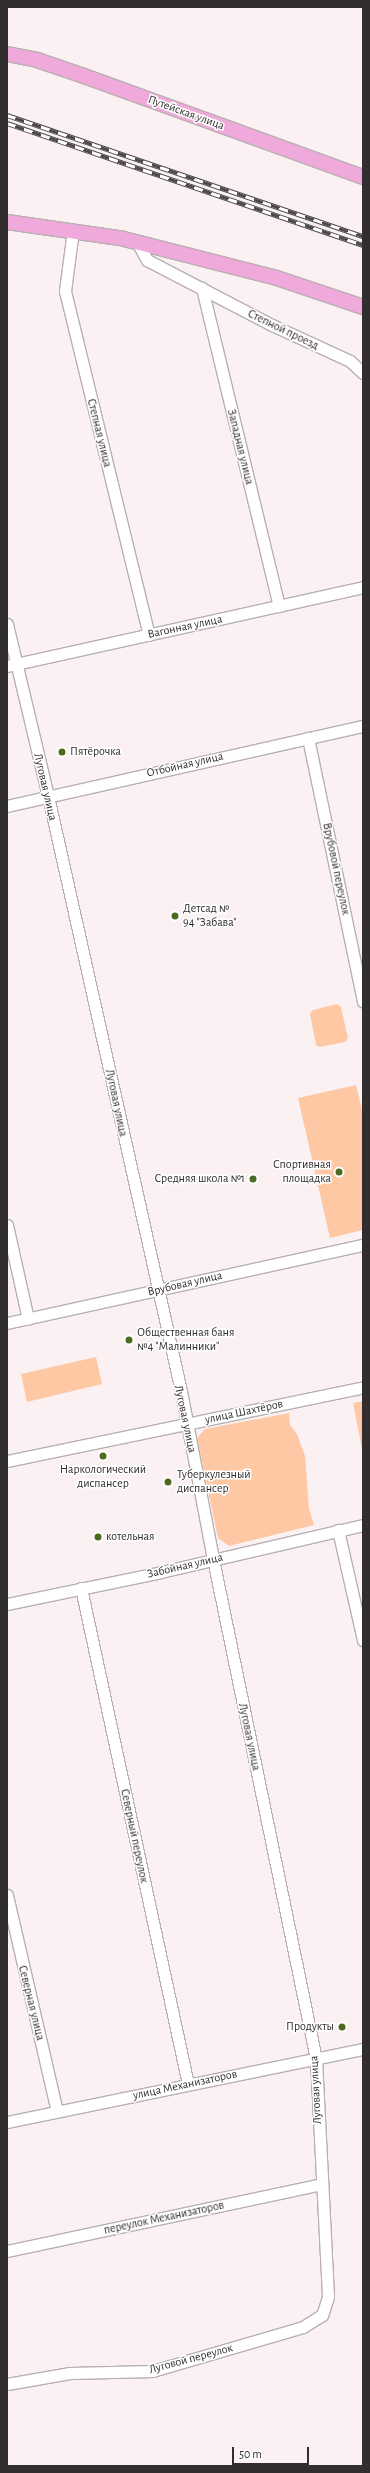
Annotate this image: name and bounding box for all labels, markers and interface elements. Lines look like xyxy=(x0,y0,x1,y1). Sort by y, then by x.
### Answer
street label: Путейская улица xyxy=(146,93,226,133)
street label: Степной проезд xyxy=(245,307,321,353)
street label: Степная улица xyxy=(84,397,114,469)
street label: Западная улица xyxy=(224,408,256,486)
street label: Вагонная улица xyxy=(146,612,224,642)
place label: Пятёрочка xyxy=(70,745,121,759)
marker: Пятёрочка xyxy=(57,747,67,757)
street label: Отбойная улица xyxy=(145,749,225,781)
street label: Луговая улица xyxy=(30,752,60,822)
street label: Врубовой переулок xyxy=(319,822,353,916)
place label: Детсад № 94 "Забава" xyxy=(183,902,237,930)
marker: Детсад № 94 "Забава" xyxy=(170,911,180,921)
street label: Луговая улица xyxy=(102,1068,130,1138)
place label: Спортивная площадка xyxy=(273,1158,331,1186)
marker: Спортивная площадка xyxy=(334,1167,344,1177)
place label: Средняя школа №1 xyxy=(154,1172,245,1186)
marker: Средняя школа №1 xyxy=(248,1174,258,1184)
street label: Врубовая улица xyxy=(146,1268,224,1300)
place label: Общественная баня №4 "Малинники" xyxy=(137,1326,234,1354)
marker: Общественная баня №4 "Малинники" xyxy=(124,1335,134,1345)
street label: Луговая улица xyxy=(171,1384,199,1454)
street label: улица Шахтёров xyxy=(204,1397,284,1427)
marker: Наркологический диспансер xyxy=(97,1450,109,1462)
place label: Наркологический диспансер xyxy=(60,1463,146,1491)
place label: Туберкулезный диспансер xyxy=(177,1468,251,1496)
marker: Туберкулезный диспансер xyxy=(162,1476,174,1488)
place label: котельная xyxy=(106,1530,155,1544)
marker: котельная xyxy=(93,1532,103,1542)
street label: Забойная улица xyxy=(146,1550,224,1582)
street label: Луговая улица xyxy=(235,1702,263,1772)
street label: Северный переулок xyxy=(117,1788,151,1884)
street label: Северная улица xyxy=(15,1964,47,2042)
place label: Продукты xyxy=(286,2020,334,2034)
marker: Продукты xyxy=(337,2022,347,2032)
street label: Луговая улица xyxy=(307,2055,325,2125)
street label: улица Механизаторов xyxy=(132,2067,238,2103)
street label: переулок Механизаторов xyxy=(102,2198,226,2238)
street label: Луговой переулок xyxy=(148,2341,234,2377)
scale bar xyxy=(234,2439,311,2465)
text: 50 m xyxy=(239,2448,262,2460)

